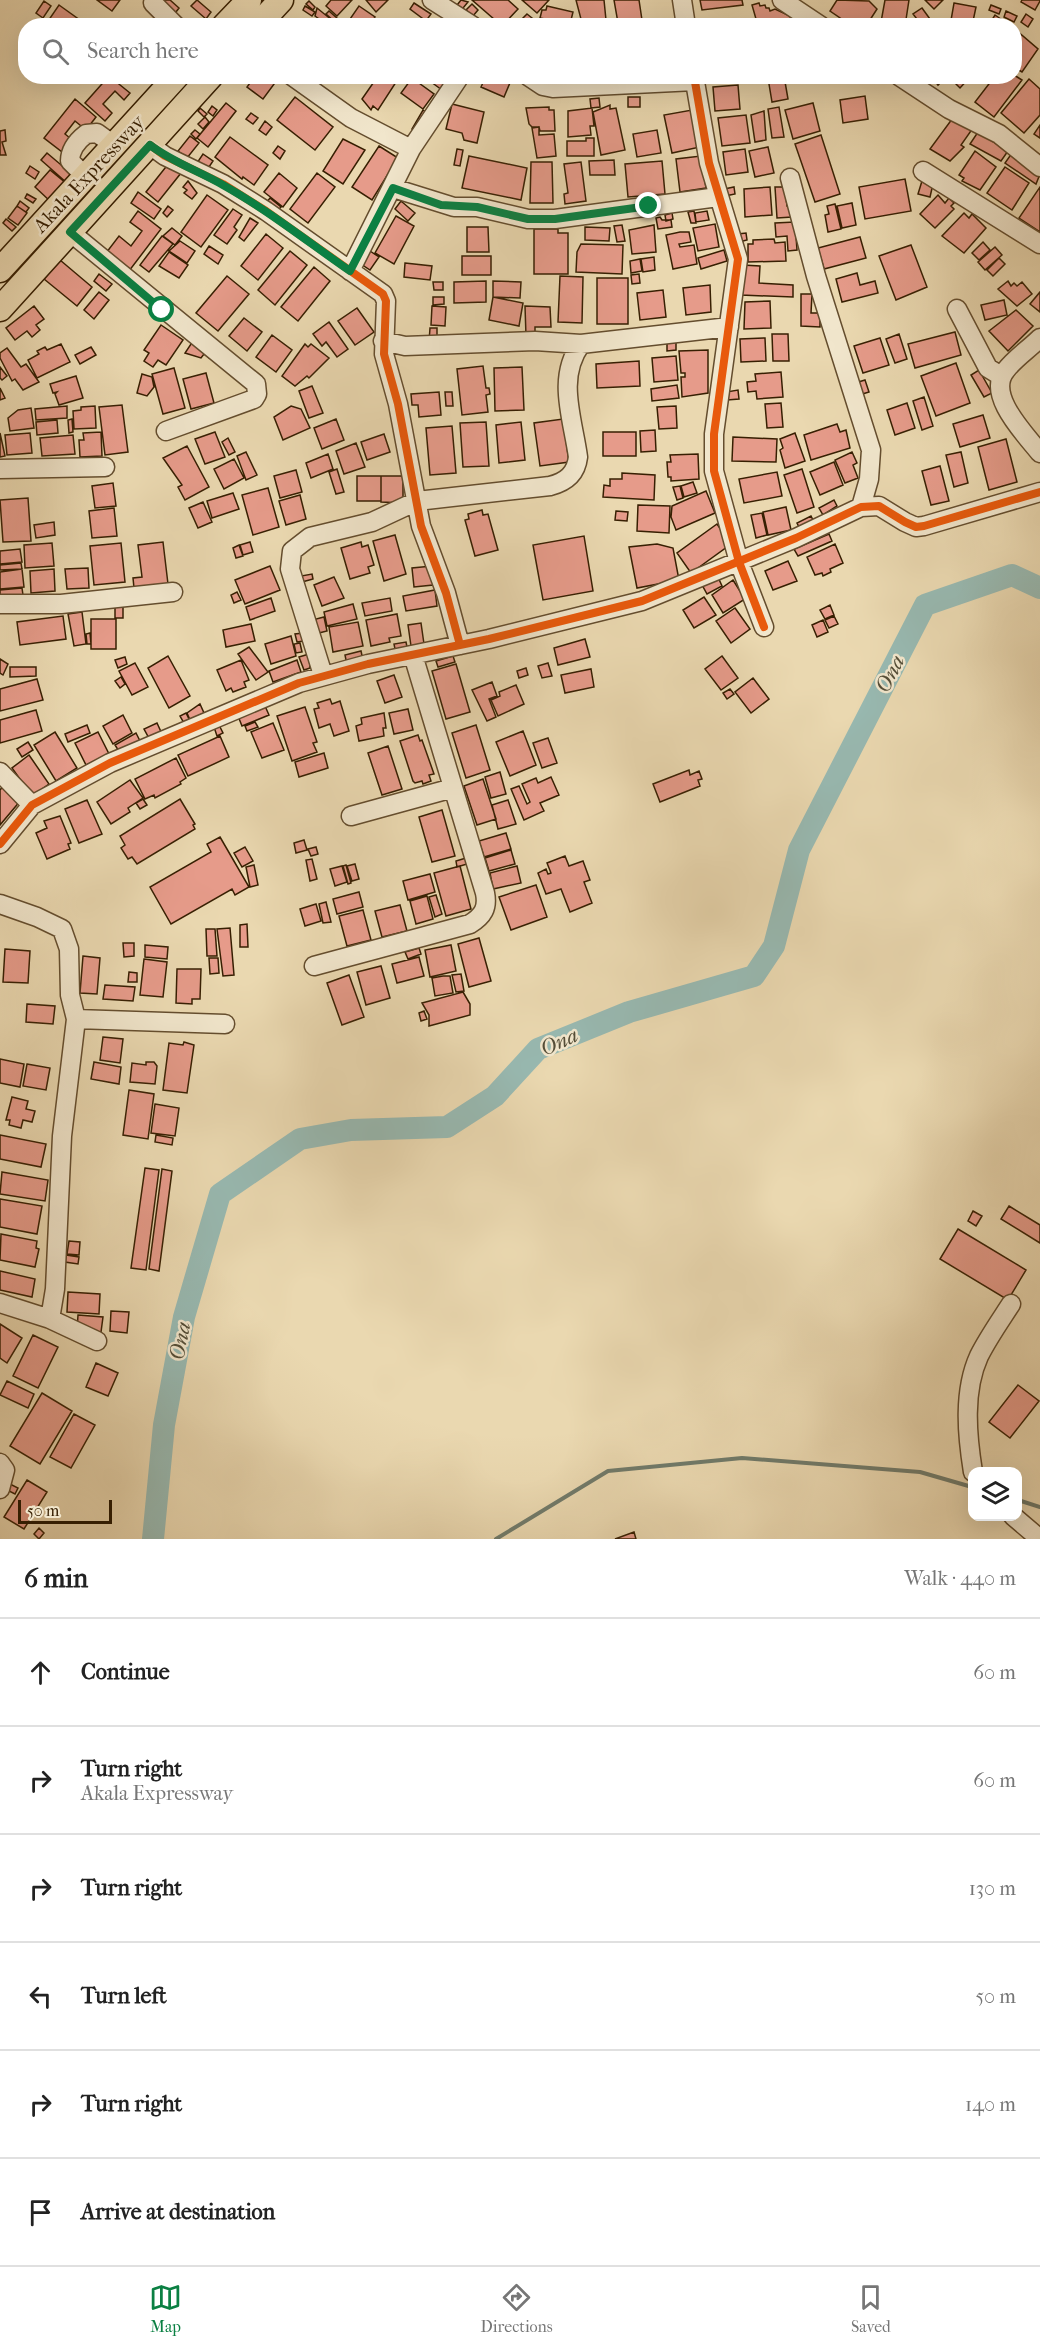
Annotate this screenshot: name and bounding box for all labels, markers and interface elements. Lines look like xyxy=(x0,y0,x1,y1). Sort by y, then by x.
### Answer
search box xyxy=(18,18,1022,84)
icon: search xyxy=(39,35,72,68)
text: Search here xyxy=(87,38,199,64)
street label: Akala Expressway xyxy=(28,110,150,238)
route end xyxy=(635,192,661,218)
route start xyxy=(148,296,174,322)
water label: Ona xyxy=(871,651,909,697)
water label: Ona xyxy=(536,1023,582,1061)
water label: Ona xyxy=(165,1320,195,1362)
map controls xyxy=(968,1467,1022,1521)
button: layers xyxy=(968,1467,1022,1521)
scale bar xyxy=(18,1497,112,1524)
text: 50 m xyxy=(27,1501,59,1520)
text: 6 min xyxy=(24,1563,88,1594)
text: Walk · 440 m xyxy=(904,1567,1016,1590)
icon: ahead xyxy=(24,1656,57,1689)
text: Continue xyxy=(81,1659,170,1685)
text: 60 m xyxy=(973,1661,1016,1684)
text: Turn right xyxy=(81,1756,182,1782)
icon: right xyxy=(24,1764,57,1797)
text: 60 m xyxy=(973,1769,1016,1792)
text: Akala Expressway xyxy=(81,1782,233,1805)
icon: right xyxy=(24,1872,57,1905)
text: Turn right xyxy=(81,1875,182,1901)
text: 130 m xyxy=(969,1877,1016,1900)
icon: left xyxy=(24,1980,57,2013)
text: Turn left xyxy=(81,1983,167,2009)
text: 50 m xyxy=(975,1985,1016,2008)
icon: right xyxy=(24,2088,57,2121)
text: Turn right xyxy=(81,2091,182,2117)
text: 140 m xyxy=(965,2093,1016,2116)
icon: arrive xyxy=(24,2196,57,2229)
text: Arrive at destination xyxy=(81,2199,275,2225)
tab: Map xyxy=(149,2281,182,2336)
tab: Directions xyxy=(481,2281,553,2336)
tab: Saved xyxy=(851,2281,891,2336)

